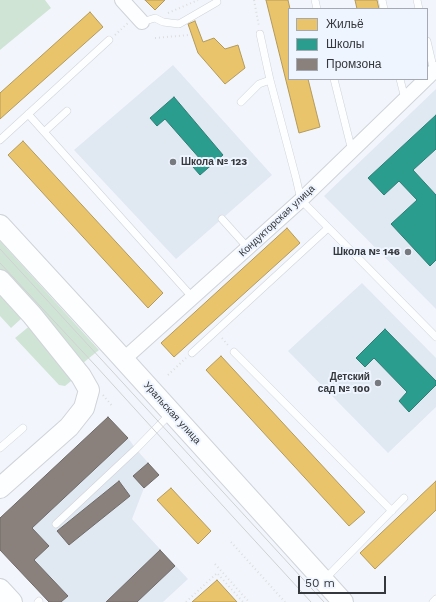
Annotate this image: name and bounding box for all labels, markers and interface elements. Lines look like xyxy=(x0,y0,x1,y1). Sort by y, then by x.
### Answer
legend xyxy=(288,8,428,80)
text: Жильё xyxy=(326,17,364,31)
text: Школы xyxy=(326,37,364,51)
text: Промзона xyxy=(326,57,381,71)
place label: Школа № 123 xyxy=(181,156,247,168)
marker: Школа № 123 xyxy=(168,157,178,167)
street label: Кондукторская улица xyxy=(237,183,317,259)
place label: Школа № 146 xyxy=(333,246,400,258)
marker: Школа № 146 xyxy=(403,247,413,257)
place label: Детский сад № 100 xyxy=(318,371,370,394)
marker: Детский сад № 100 xyxy=(373,378,383,388)
street label: Уральская улица xyxy=(141,379,203,447)
scale bar xyxy=(300,568,388,594)
text: 50 m xyxy=(305,576,335,590)

